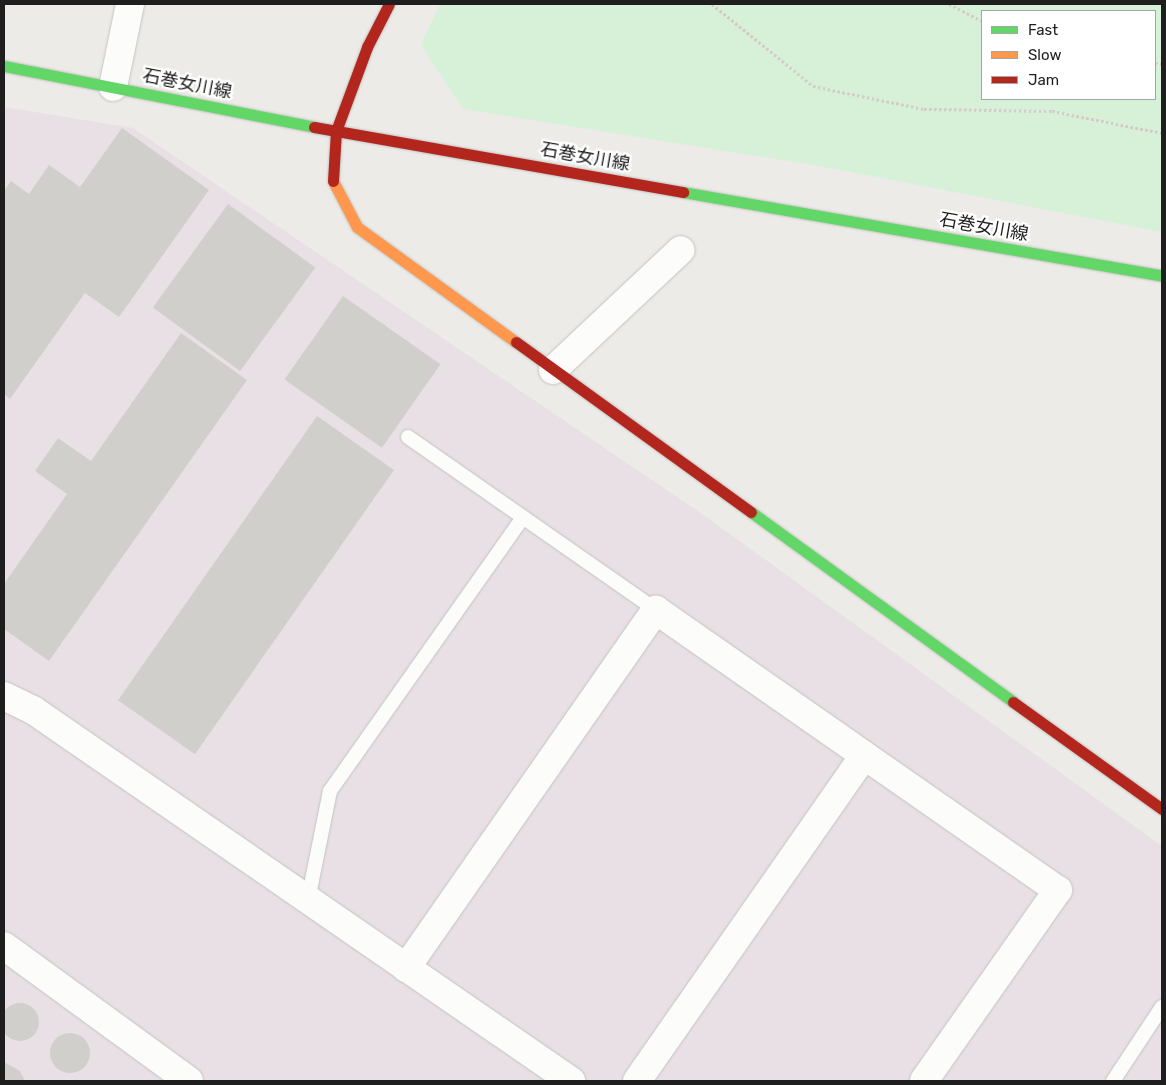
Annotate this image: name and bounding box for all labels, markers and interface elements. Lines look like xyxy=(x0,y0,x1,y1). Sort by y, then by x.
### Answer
legend xyxy=(981,10,1156,100)
text: Fast xyxy=(1028,21,1058,39)
text: Slow xyxy=(1028,46,1061,64)
street label: 石巻女川線 xyxy=(141,65,233,103)
text: Jam xyxy=(1028,71,1059,89)
street label: 石巻女川線 xyxy=(539,139,631,175)
street label: 石巻女川線 xyxy=(938,209,1030,245)

